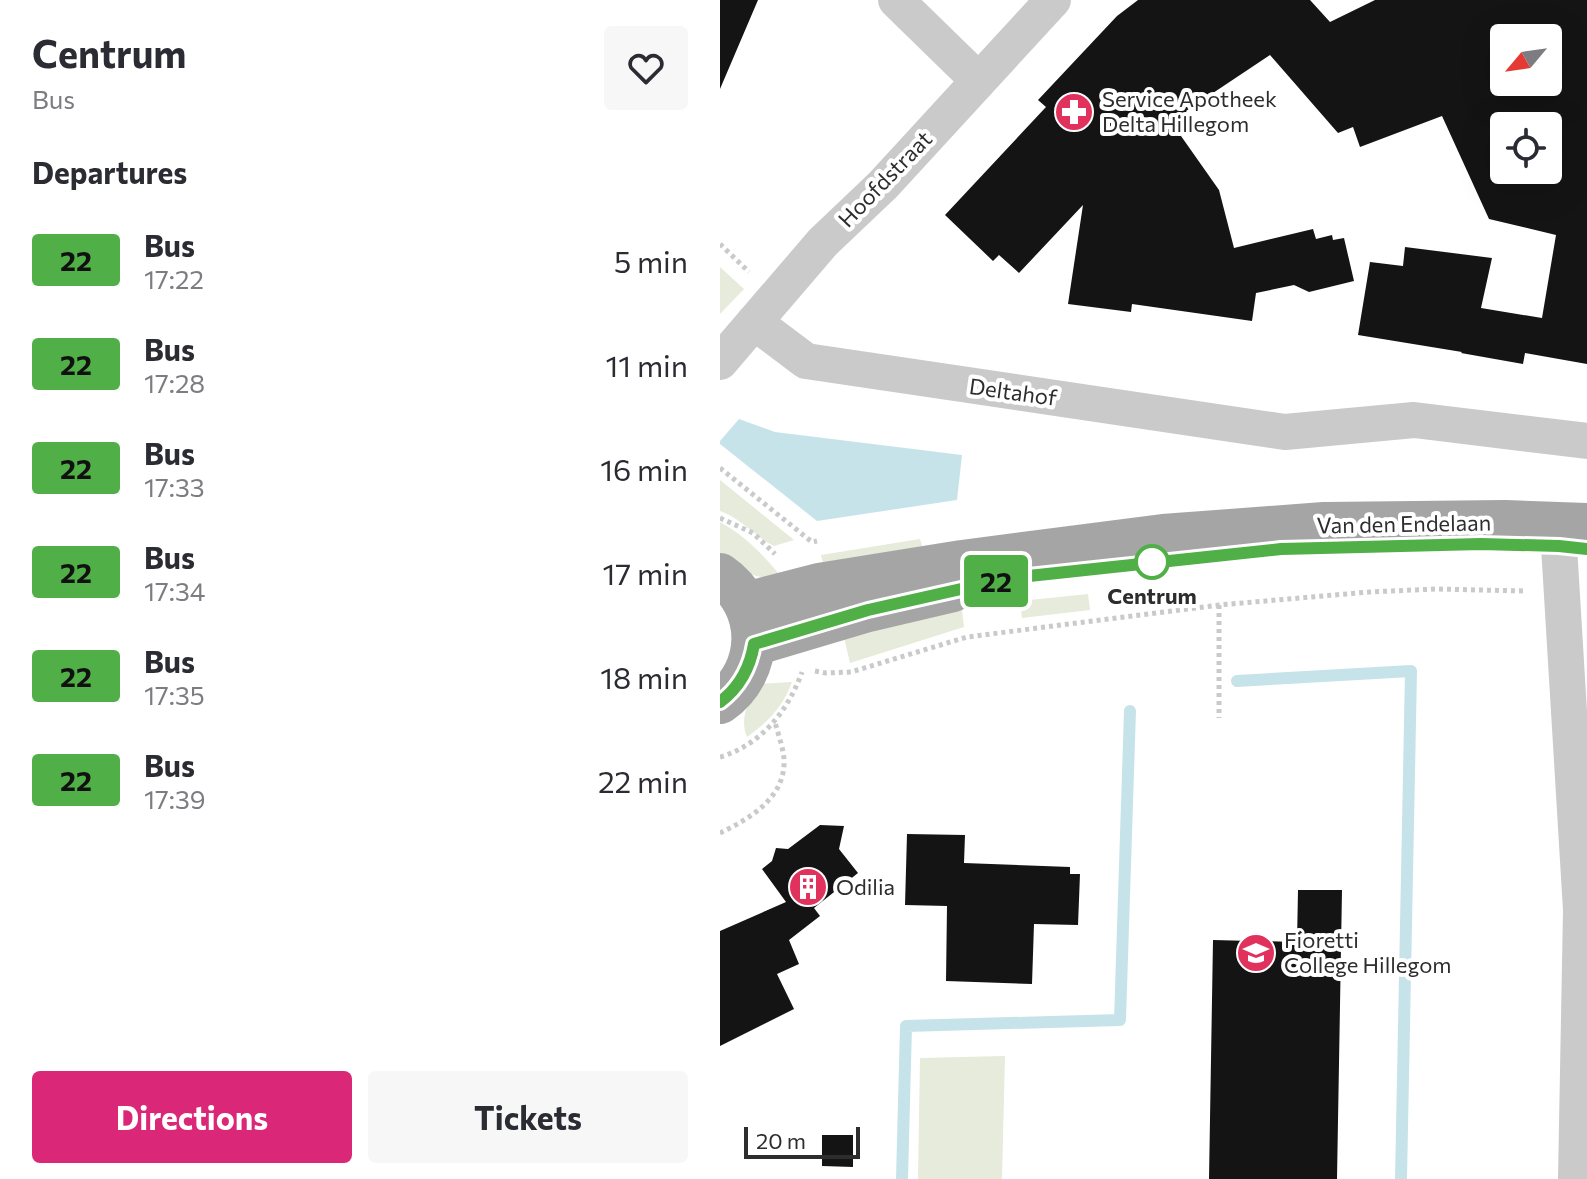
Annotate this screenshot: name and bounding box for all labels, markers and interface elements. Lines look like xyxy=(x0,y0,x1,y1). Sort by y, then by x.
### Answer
north arrow xyxy=(1490,24,1562,96)
map controls xyxy=(1490,24,1562,184)
button: heart xyxy=(604,26,688,110)
text: Centrum xyxy=(32,29,187,76)
text: Bus xyxy=(32,83,75,114)
place label: Service Apotheek Delta Hillegom xyxy=(1102,85,1277,137)
pharmacy icon: Service Apotheek Delta Hillegom xyxy=(1053,91,1095,133)
button: locate xyxy=(1490,112,1562,184)
street label: Hoofdstraat xyxy=(832,125,937,232)
text: Departures xyxy=(32,153,187,190)
text: Bus xyxy=(144,226,195,263)
text: 5 min xyxy=(614,242,688,279)
text: 22 xyxy=(60,243,92,277)
text: 17:22 xyxy=(144,263,204,294)
text: Bus xyxy=(144,330,195,367)
text: 11 min xyxy=(606,346,688,383)
text: 22 xyxy=(60,347,92,381)
text: 17:28 xyxy=(144,367,205,398)
street label: Deltahof xyxy=(968,372,1059,411)
text: Bus xyxy=(144,434,195,471)
text: 16 min xyxy=(600,450,688,487)
text: 22 xyxy=(60,451,92,485)
text: 17:33 xyxy=(144,471,205,502)
street label: Van den Endelaan xyxy=(1316,508,1492,539)
text: Bus xyxy=(144,538,195,575)
marker: Centrum xyxy=(1135,545,1169,579)
text: 17 min xyxy=(603,554,688,591)
text: 22 xyxy=(60,555,92,589)
line badge: 22 xyxy=(960,555,1032,607)
text: 22 xyxy=(980,564,1012,598)
text: 17:34 xyxy=(144,575,205,606)
place label: Centrum xyxy=(1107,582,1197,609)
text: Bus xyxy=(144,642,195,679)
text: 18 min xyxy=(600,658,688,695)
text: 22 xyxy=(60,659,92,693)
text: 17:35 xyxy=(144,679,205,710)
text: Bus xyxy=(144,746,195,783)
text: 22 min xyxy=(598,762,688,799)
text: 22 xyxy=(60,763,92,797)
text: 17:39 xyxy=(144,783,206,814)
building icon: Odilia xyxy=(787,866,829,908)
place label: Odilia xyxy=(836,873,895,900)
place label: Fioretti College Hillegom xyxy=(1284,926,1452,978)
school or university icon: Fioretti College Hillegom xyxy=(1235,932,1277,974)
button: Directions xyxy=(32,1071,352,1163)
button: Tickets xyxy=(368,1071,688,1163)
scale bar xyxy=(744,1123,860,1159)
text: 20 m xyxy=(756,1127,806,1154)

